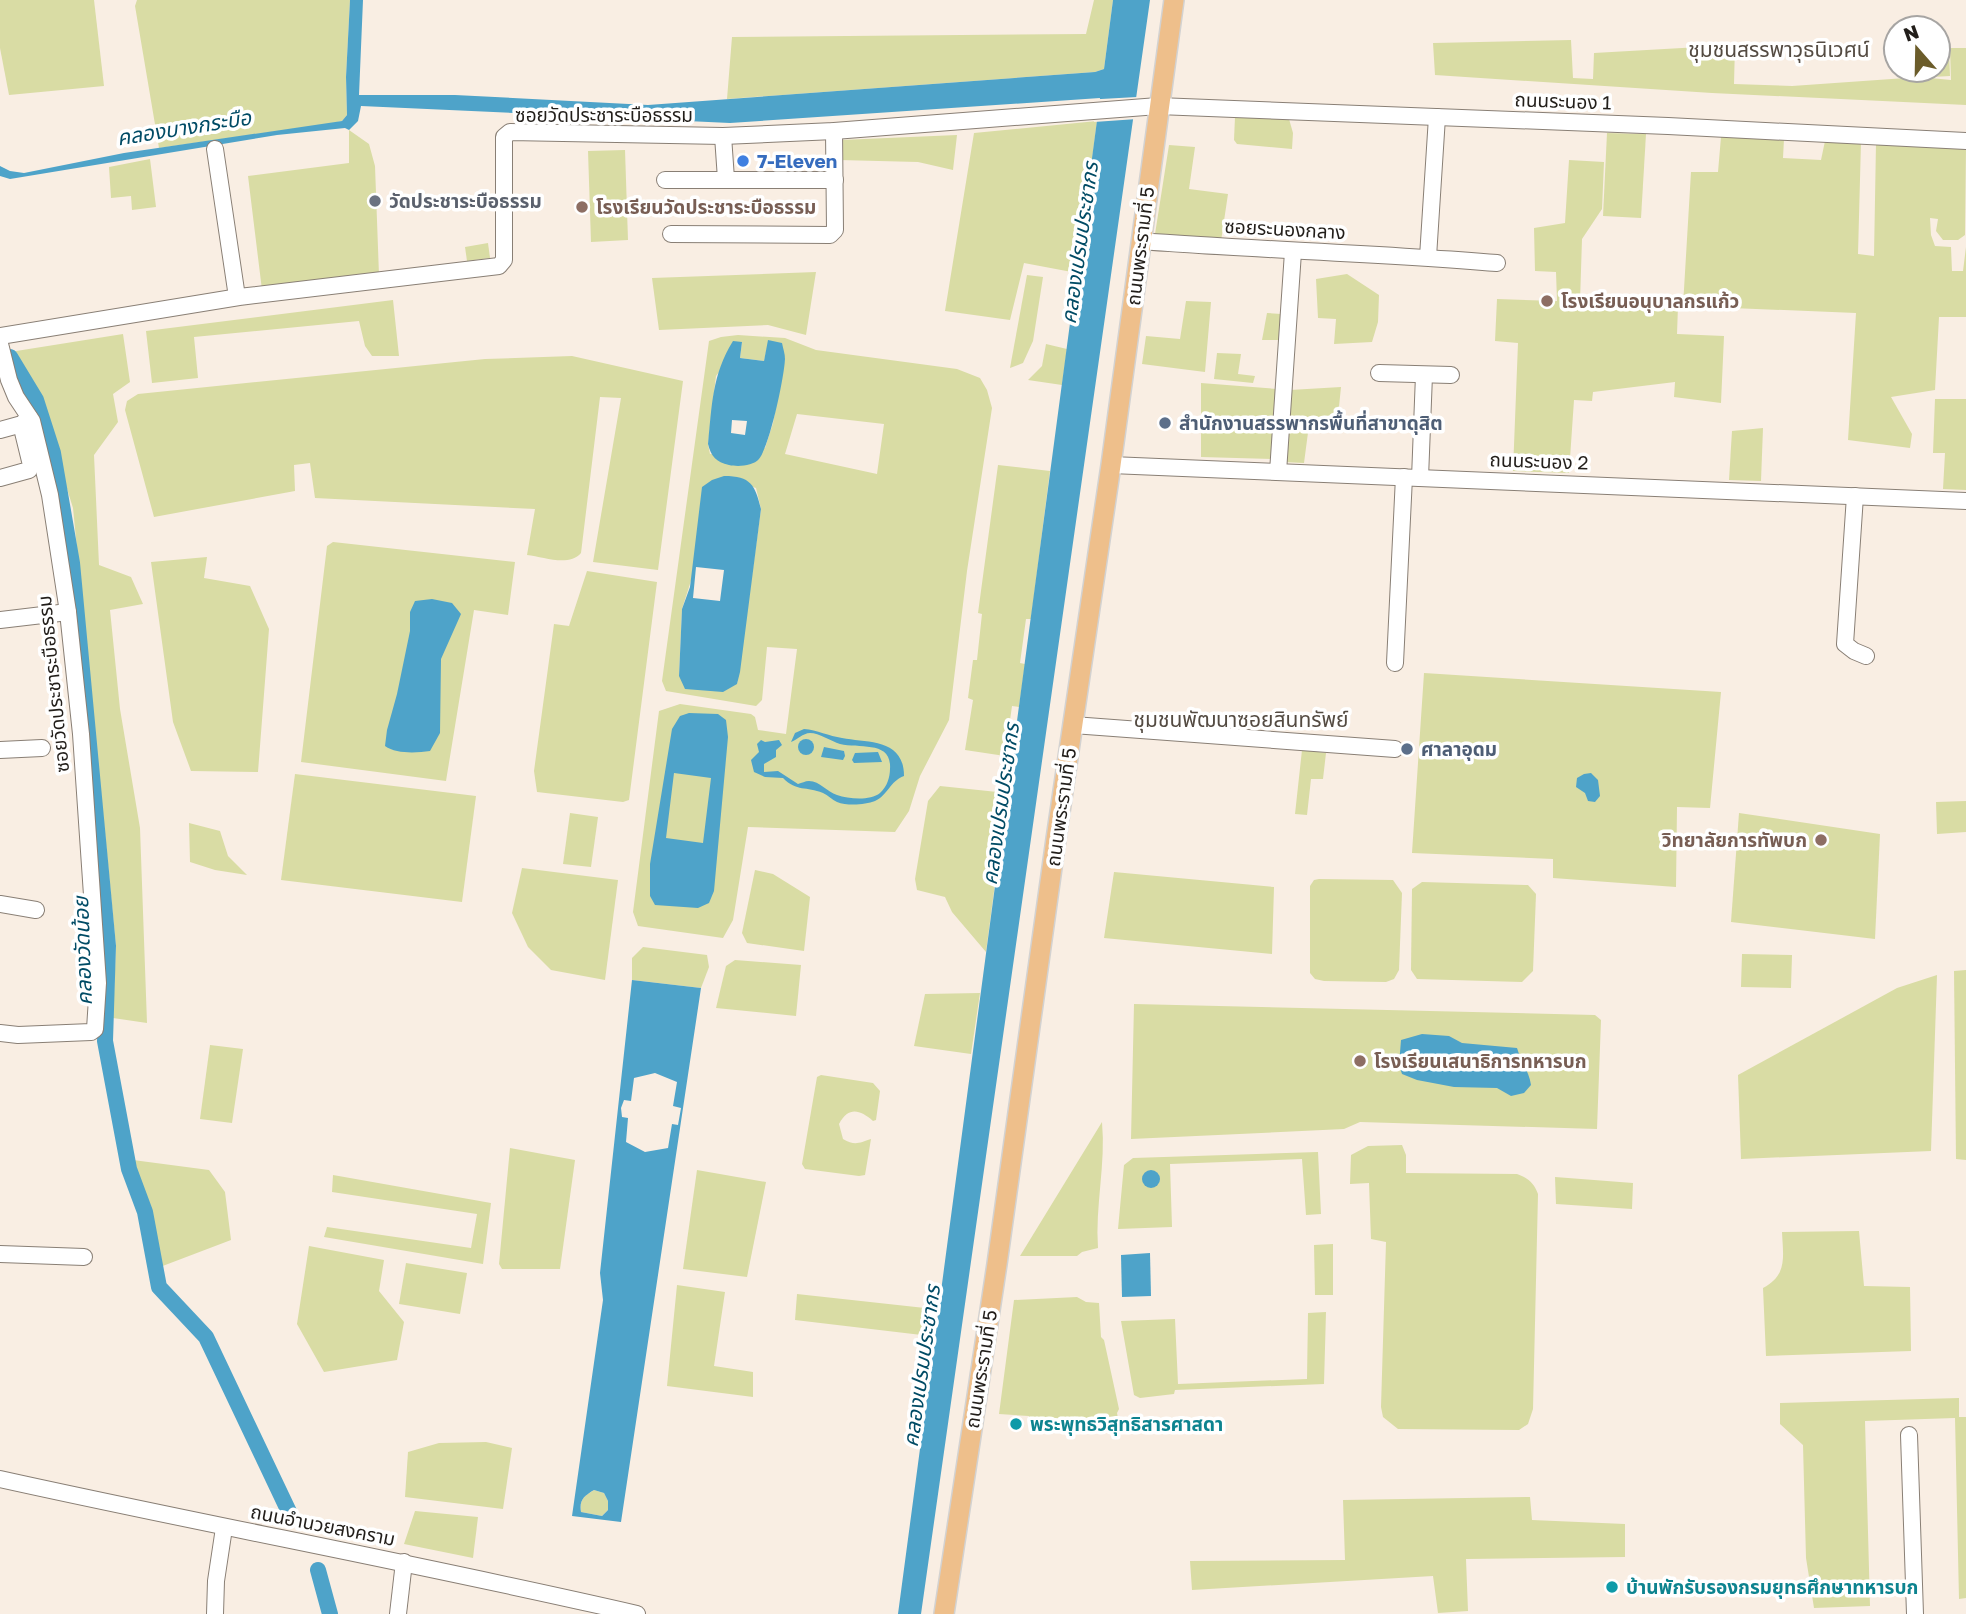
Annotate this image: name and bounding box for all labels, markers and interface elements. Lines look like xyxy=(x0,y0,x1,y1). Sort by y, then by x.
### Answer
north arrow xyxy=(1882,14,1952,84)
text: N xyxy=(1900,19,1922,46)
district label: ชุมชนสรรพาวุธนิเวศน์ xyxy=(1688,36,1870,63)
street label: ถนนระนอง 1 xyxy=(1514,87,1612,114)
water label: คลองบางกระบือ xyxy=(115,103,254,150)
street label: ซอยวัดประชาระบือธรรม xyxy=(515,103,693,126)
place label: 7-Eleven xyxy=(757,149,837,172)
marker: 7-Eleven xyxy=(735,153,751,169)
water label: คลองเปรมประชากร xyxy=(1055,159,1103,325)
street label: ถนนพระรามที่ 5 xyxy=(1120,185,1158,307)
place label: วัดประชาระบือธรรม xyxy=(389,189,542,212)
marker: วัดประชาระบือธรรม xyxy=(367,193,383,209)
place label: โรงเรียนวัดประชาระบือธรรม xyxy=(596,195,816,218)
marker: โรงเรียนวัดประชาระบือธรรม xyxy=(574,199,590,215)
street label: ซอยระนองกลาง xyxy=(1224,214,1346,243)
place label: โรงเรียนอนุบาลกรแก้ว xyxy=(1561,289,1739,313)
marker: โรงเรียนอนุบาลกรแก้ว xyxy=(1539,293,1555,309)
place label: สำนักงานสรรพากรพื้นที่สาขาดุสิต xyxy=(1179,410,1443,435)
marker: สำนักงานสรรพากรพื้นที่สาขาดุสิต xyxy=(1157,415,1173,431)
street label: ถนนระนอง 2 xyxy=(1489,447,1589,474)
street label: ซอยวัดประชาระบือธรรม xyxy=(32,594,73,774)
district label: ชุมชนพัฒนาซอยสินทรัพย์ xyxy=(1133,706,1349,733)
water label: คลองเปรมประชากร xyxy=(976,720,1024,886)
place label: ศาลาอุดม xyxy=(1421,737,1497,761)
marker: ศาลาอุดม xyxy=(1399,741,1415,757)
street label: ถนนพระรามที่ 5 xyxy=(1040,746,1080,868)
place label: วิทยาลัยการทัพบก xyxy=(1661,828,1807,851)
marker: วิทยาลัยการทัพบก xyxy=(1813,832,1829,848)
water label: คลองวัดน้อย xyxy=(67,895,97,1006)
place label: โรงเรียนเสนาธิการทหารบก xyxy=(1374,1049,1587,1072)
marker: โรงเรียนเสนาธิการทหารบก xyxy=(1352,1053,1368,1069)
water label: คลองเปรมประชากร xyxy=(897,1282,945,1448)
street label: ถนนพระรามที่ 5 xyxy=(959,1308,1001,1430)
place label: พระพุทธวิสุทธิสารศาสดา xyxy=(1030,1412,1223,1436)
marker: พระพุทธวิสุทธิสารศาสดา xyxy=(1008,1416,1024,1432)
street label: ถนนอำนวยสงคราม xyxy=(249,1499,397,1550)
place label: บ้านพักรับรองกรมยุทธศึกษาทหารบก xyxy=(1626,1575,1918,1599)
marker: บ้านพักรับรองกรมยุทธศึกษาทหารบก xyxy=(1604,1579,1620,1595)

